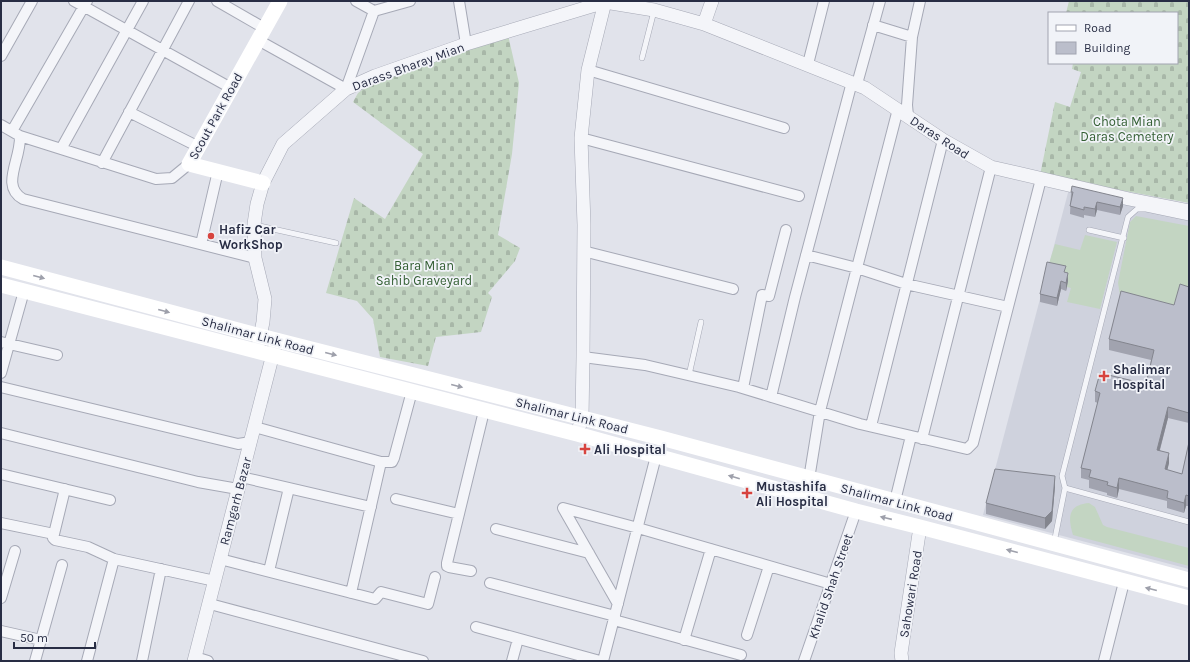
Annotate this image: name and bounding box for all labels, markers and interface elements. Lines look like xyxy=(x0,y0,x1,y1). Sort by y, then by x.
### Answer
legend xyxy=(1048,12,1178,64)
text: Road xyxy=(1084,21,1112,35)
street label: Darass Bharay Mian xyxy=(350,39,466,94)
text: Building xyxy=(1084,41,1131,55)
street label: Scout Park Road xyxy=(185,70,245,162)
street label: Daras Road xyxy=(907,113,972,162)
park label: Chota Mian Daras Cemetery xyxy=(1080,114,1174,144)
place label: Hafiz Car WorkShop xyxy=(219,222,283,252)
marker: Hafiz Car WorkShop xyxy=(206,231,216,241)
park label: Bara Mian Sahib Graveyard xyxy=(376,258,472,288)
one-way arrow xyxy=(33,274,45,280)
one-way arrow xyxy=(158,308,171,314)
street label: Shalimar Link Road xyxy=(200,313,316,358)
one-way arrow xyxy=(325,351,337,357)
place label: Shalimar Hospital xyxy=(1113,362,1171,392)
marker: Shalimar Hospital xyxy=(1098,370,1110,382)
one-way arrow xyxy=(451,383,463,389)
street label: Shalimar Link Road xyxy=(514,394,630,437)
place label: Ali Hospital xyxy=(594,442,666,457)
marker: Ali Hospital xyxy=(579,443,591,455)
street label: Ramgarh Bazar xyxy=(217,455,255,547)
one-way arrow xyxy=(728,474,740,480)
place label: Mustashifa Ali Hospital xyxy=(756,479,828,509)
street label: Shalimar Link Road xyxy=(839,480,955,525)
marker: Mustashifa Ali Hospital xyxy=(741,487,753,499)
one-way arrow xyxy=(880,515,893,521)
street label: Khalid Shah Street xyxy=(805,531,856,641)
one-way arrow xyxy=(1006,548,1018,554)
street label: Sahowari Road xyxy=(896,549,925,639)
one-way arrow xyxy=(1145,586,1157,592)
scale bar xyxy=(14,624,95,650)
text: 50 m xyxy=(20,631,48,645)

